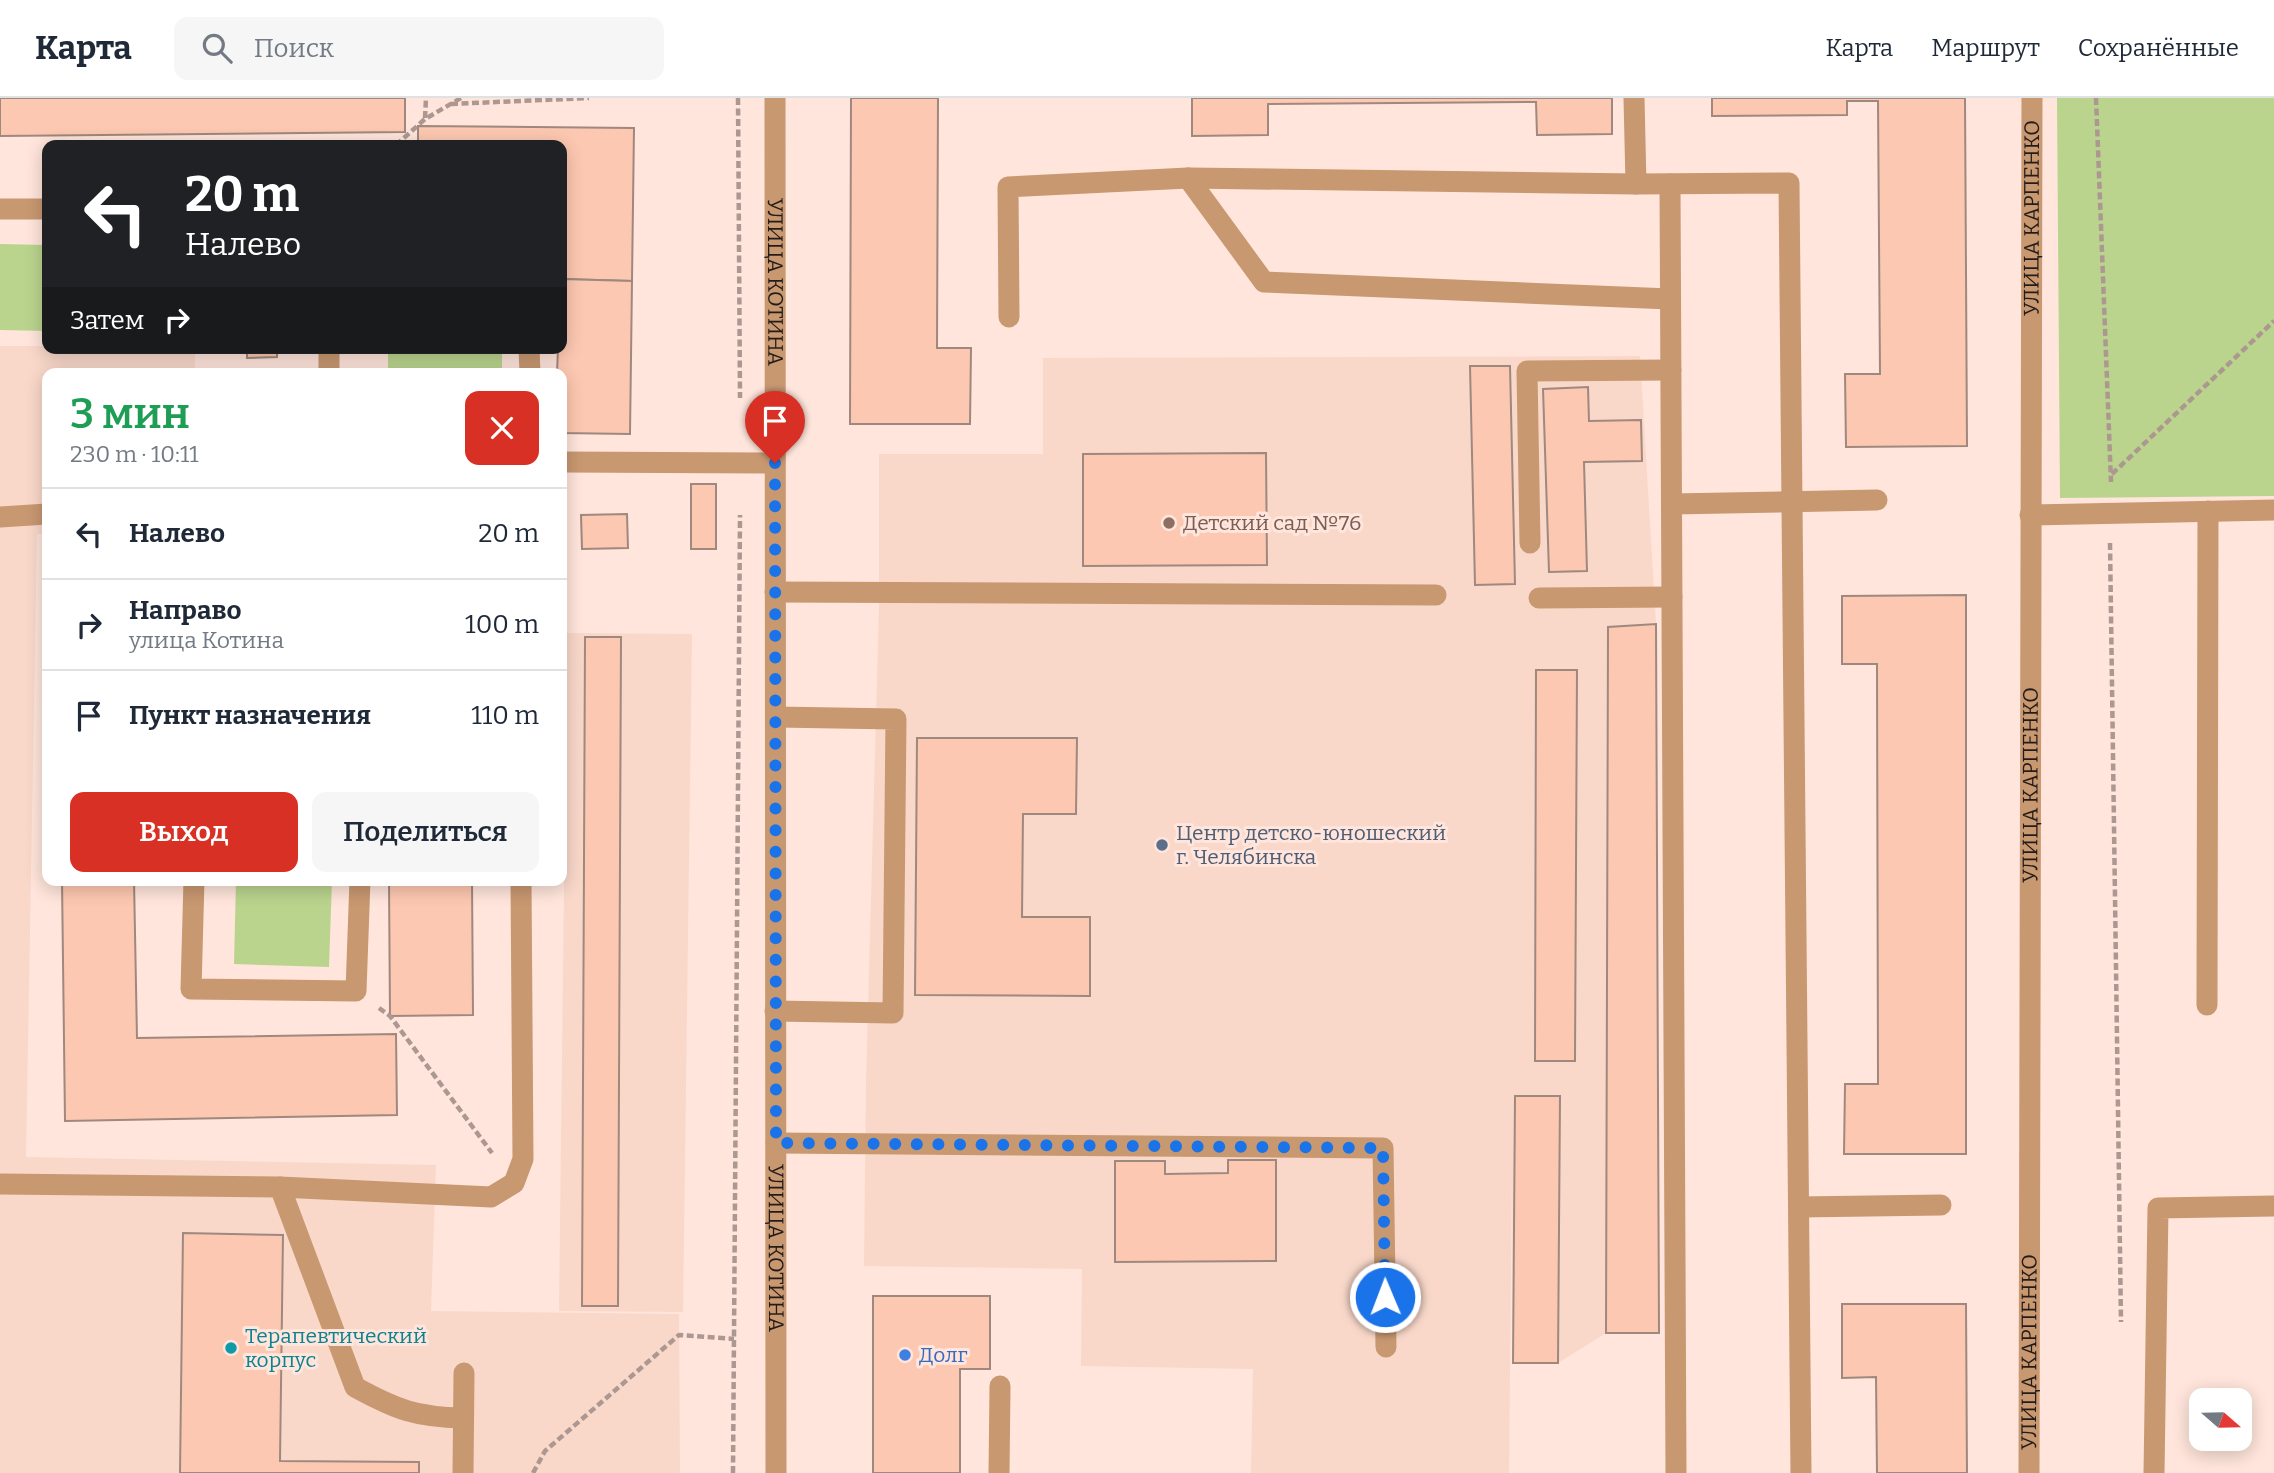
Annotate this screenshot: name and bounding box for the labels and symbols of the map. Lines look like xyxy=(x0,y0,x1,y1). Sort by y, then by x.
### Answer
street label: УЛИЦА КАРПЕНКО xyxy=(2019,120,2045,316)
street label: УЛИЦА КОТИНА xyxy=(762,198,788,366)
pin xyxy=(745,391,805,463)
place label: Детский сад №76 xyxy=(1183,510,1361,536)
marker: Детский сад №76 xyxy=(1161,515,1177,531)
street label: УЛИЦА КАРПЕНКО xyxy=(2017,687,2044,883)
place label: Центр детско-юношеский г. Челябинска xyxy=(1176,820,1446,870)
marker: Центр детско-юношеский г. Челябинска xyxy=(1154,837,1170,853)
street label: УЛИЦА КОТИНА xyxy=(763,1164,789,1332)
street label: УЛИЦА КАРПЕНКО xyxy=(2016,1254,2042,1450)
position arrow xyxy=(1348,1260,1422,1334)
place label: Терапевтический корпус xyxy=(245,1323,427,1373)
marker: Терапевтический корпус xyxy=(223,1340,239,1356)
place label: Долг xyxy=(919,1342,967,1368)
marker: Долг xyxy=(897,1347,913,1363)
north arrow xyxy=(2189,1388,2252,1451)

